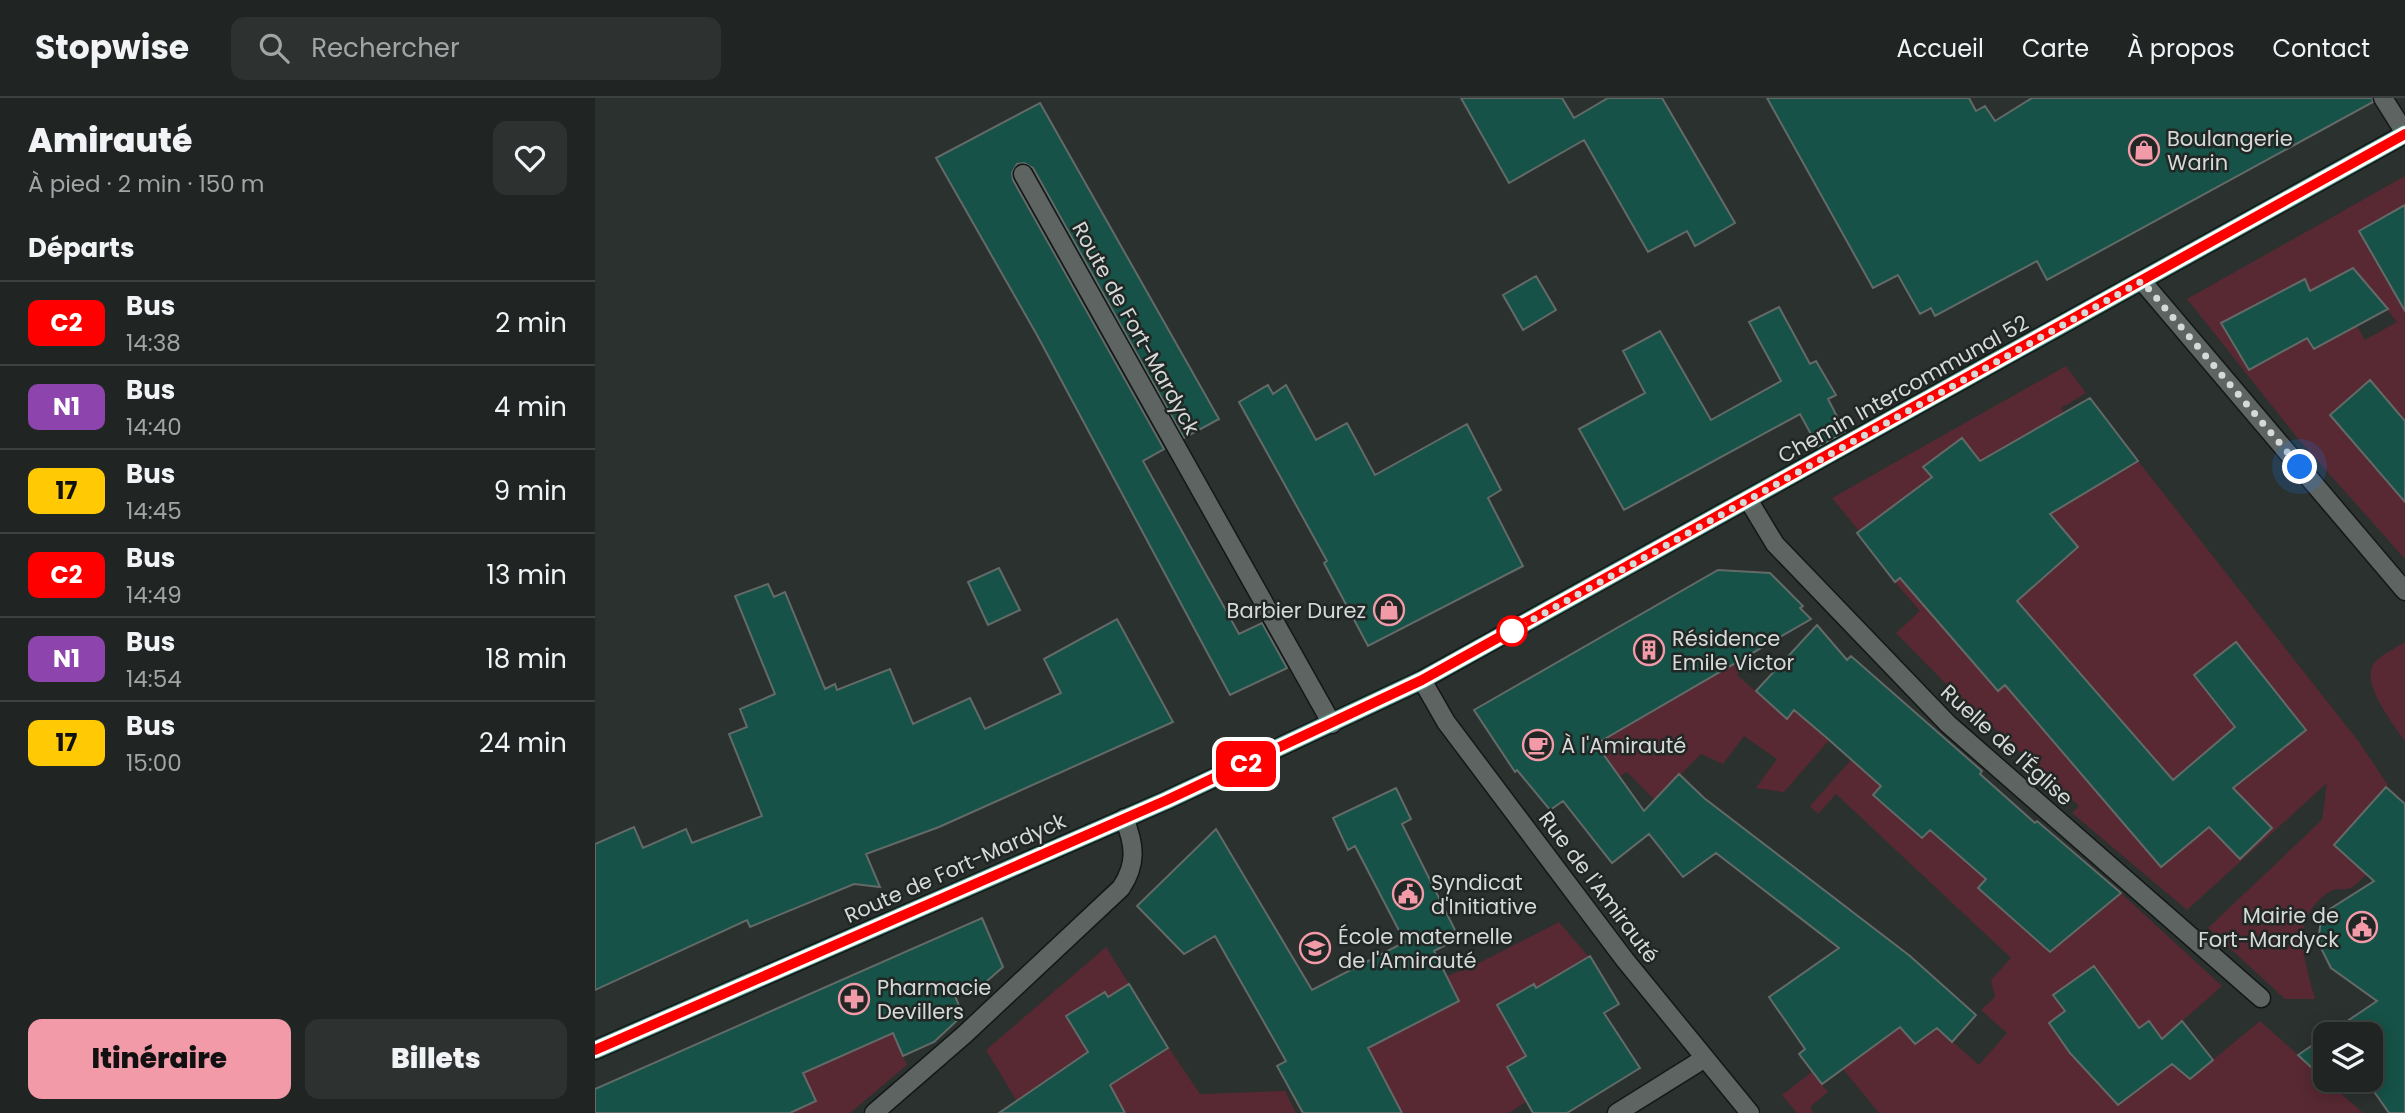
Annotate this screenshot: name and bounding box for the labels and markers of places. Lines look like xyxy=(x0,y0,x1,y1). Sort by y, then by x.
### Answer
place label: Boulangerie Warin xyxy=(2167,124,2293,177)
shop icon: Boulangerie Warin xyxy=(2127,133,2161,167)
shop icon: Barbier Durez xyxy=(1372,593,1406,627)
place label: Barbier Durez xyxy=(1227,596,1366,625)
unlabelled marker xyxy=(1497,616,1527,646)
place label: Résidence Emile Victor xyxy=(1672,624,1795,677)
building icon: Résidence Emile Victor xyxy=(1632,633,1666,667)
cafe icon: À l'Amirauté xyxy=(1521,728,1555,762)
place label: À l'Amirauté xyxy=(1561,731,1686,760)
place label: Syndicat d'Initiative xyxy=(1431,868,1537,921)
public building icon: Syndicat d'Initiative xyxy=(1391,877,1425,911)
place label: Mairie de Fort-Mardyck xyxy=(2198,901,2339,954)
public building icon: Mairie de Fort-Mardyck xyxy=(2345,910,2379,944)
place label: École maternelle de l'Amirauté xyxy=(1338,922,1513,975)
school or university icon: École maternelle de l'Amirauté xyxy=(1298,931,1332,965)
place label: Pharmacie Devillers xyxy=(877,973,991,1026)
pharmacy icon: Pharmacie Devillers xyxy=(837,982,871,1016)

